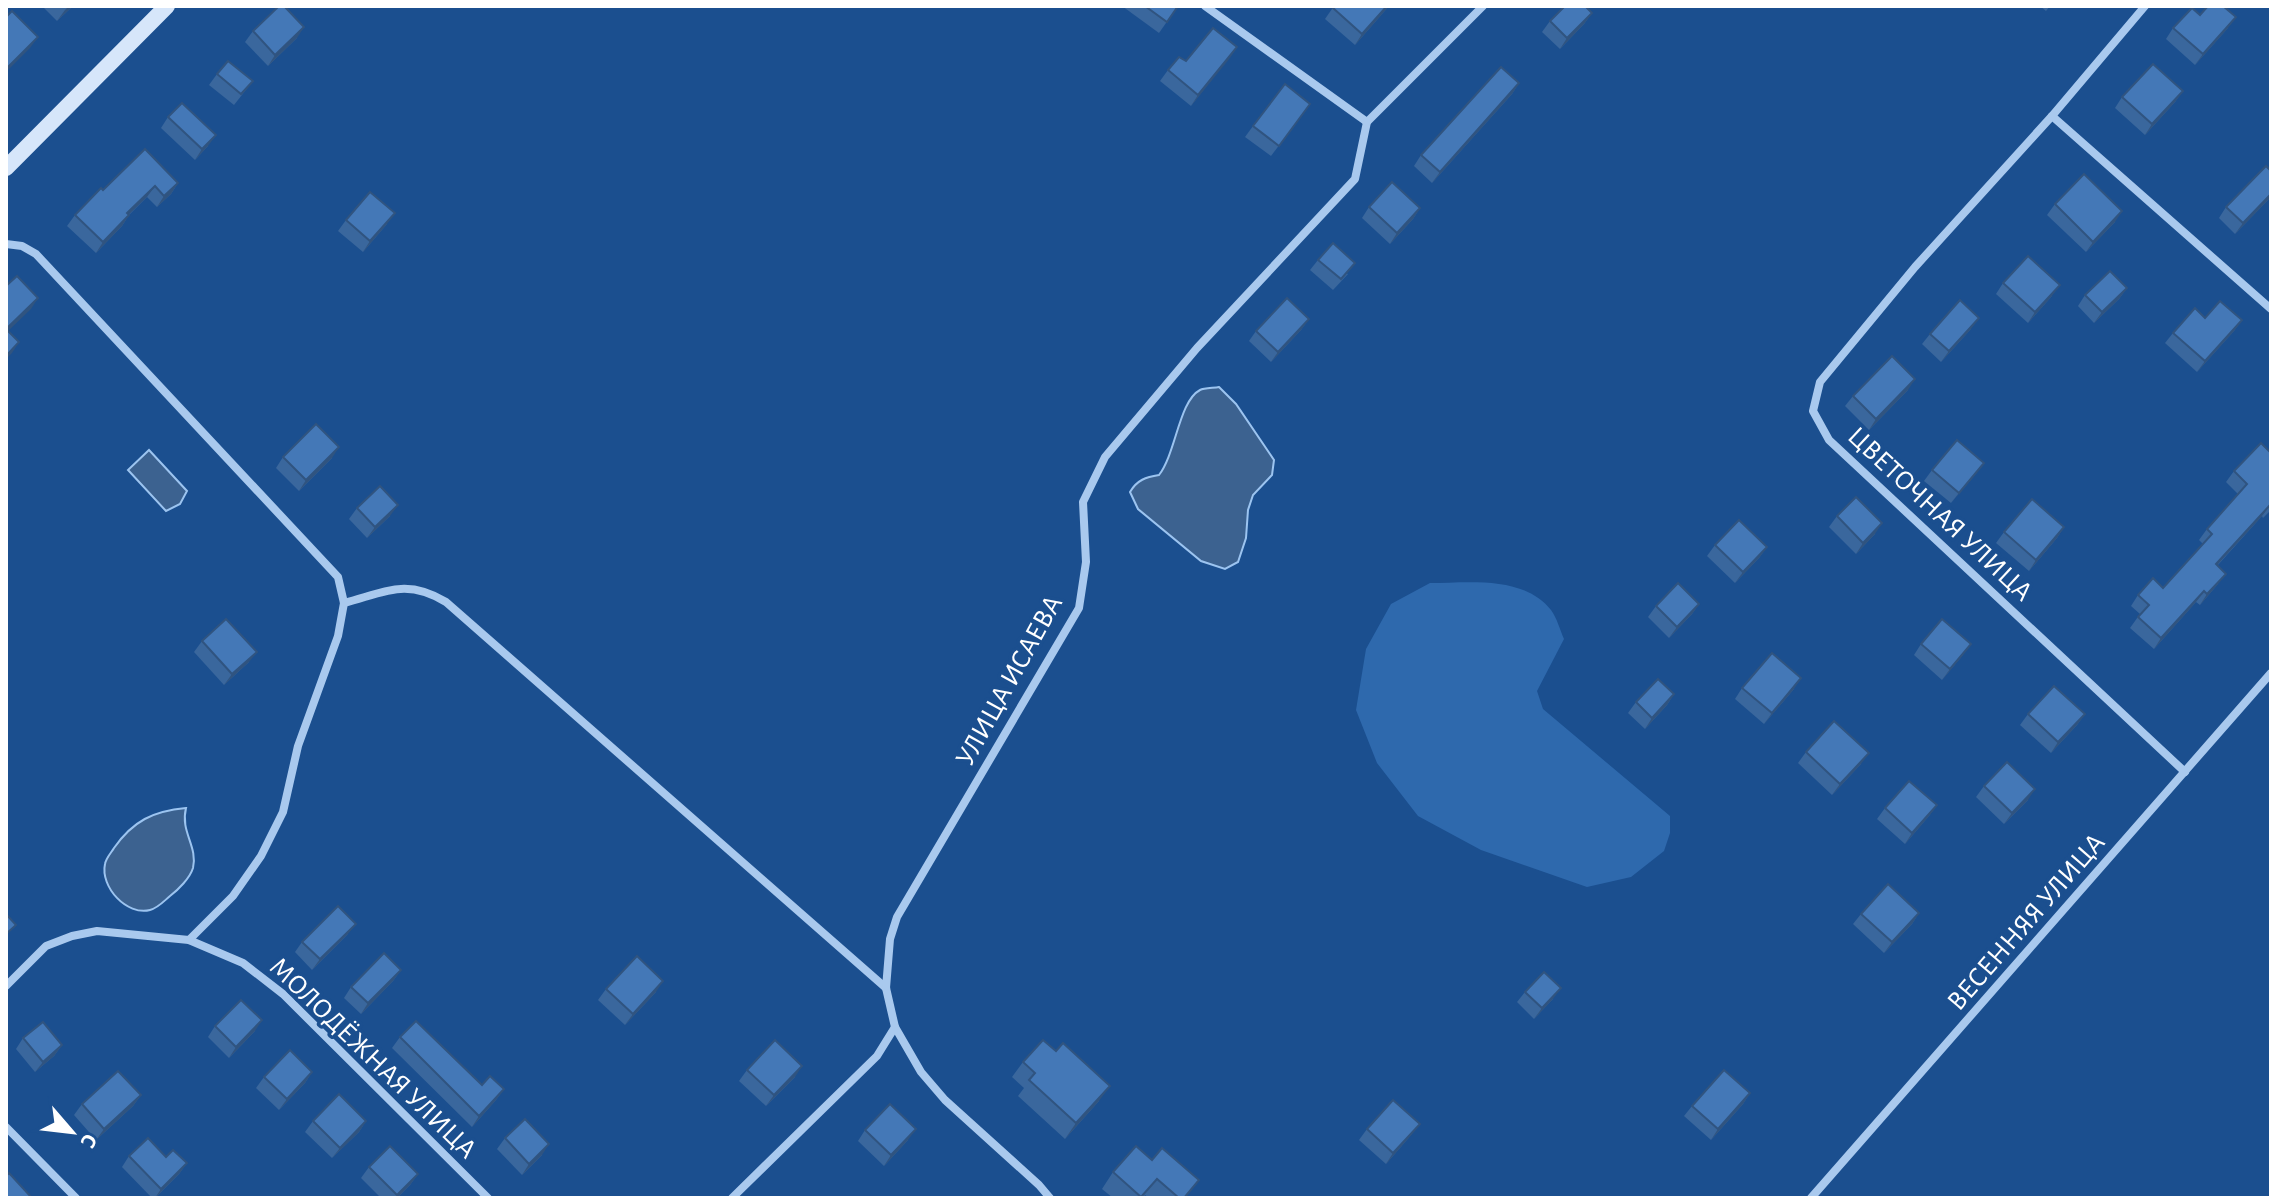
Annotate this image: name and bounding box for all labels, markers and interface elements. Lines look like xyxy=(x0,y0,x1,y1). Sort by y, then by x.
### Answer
street label: ЦВЕТОЧНАЯ УЛИЦА xyxy=(1842,422,2037,607)
street label: УЛИЦА ИСАЕВА xyxy=(951,591,1068,771)
street label: ВЕСЕННЯЯ УЛИЦА xyxy=(1942,829,2111,1016)
street label: МОЛОДЁЖНАЯ УЛИЦА xyxy=(264,951,483,1164)
north arrow xyxy=(32,1092,112,1172)
text: С xyxy=(76,1130,101,1151)

